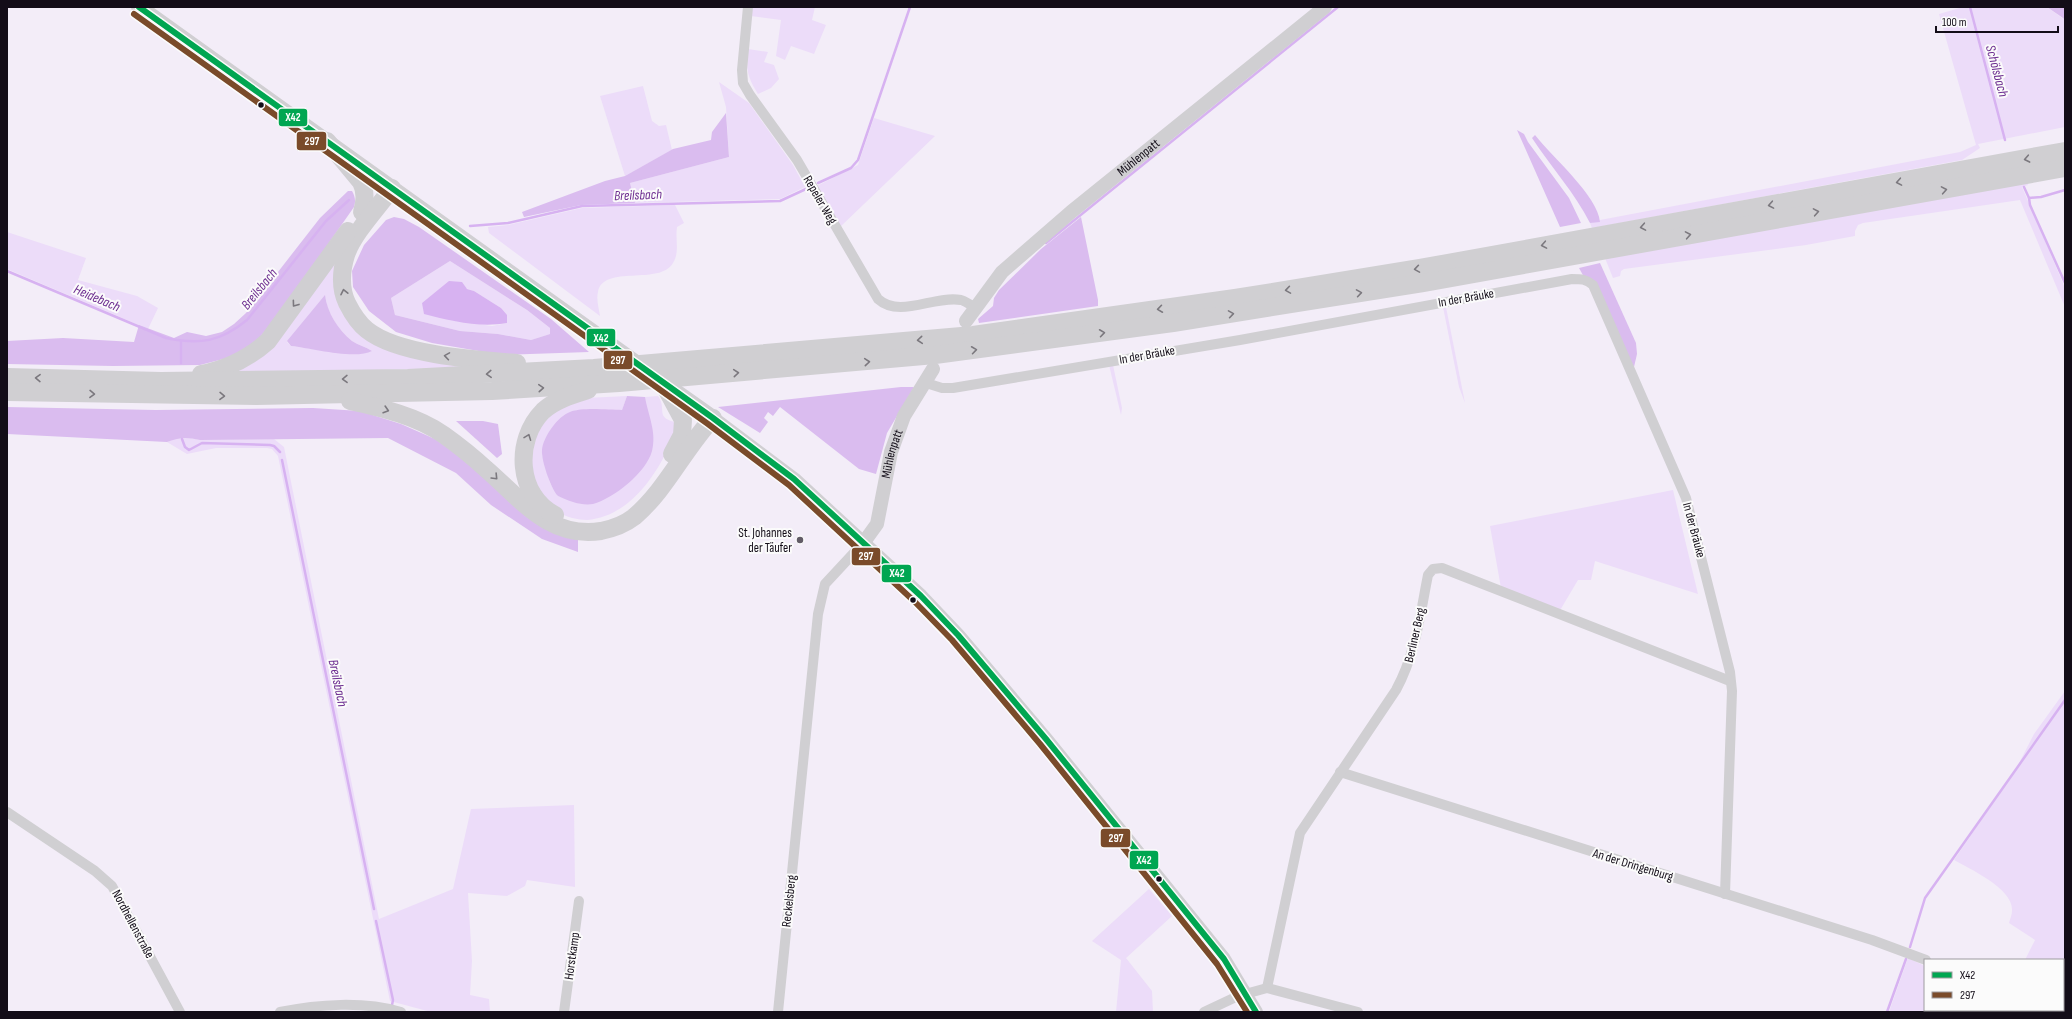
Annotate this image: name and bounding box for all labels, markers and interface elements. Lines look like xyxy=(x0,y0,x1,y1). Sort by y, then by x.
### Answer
scale bar xyxy=(1936,8,2058,34)
text: 100 m xyxy=(1942,15,1967,30)
water label: Schölsbach xyxy=(1982,43,2012,99)
unlabelled marker xyxy=(256,100,266,110)
line badge: X42 xyxy=(278,108,308,127)
text: X42 xyxy=(284,111,301,124)
line badge: 297 xyxy=(296,131,327,151)
text: 297 xyxy=(305,135,320,148)
street label: Mühlenpatt xyxy=(1114,135,1163,180)
one-way arrow xyxy=(2024,154,2030,162)
street label: Repeler Weg xyxy=(800,173,840,227)
one-way arrow xyxy=(1896,177,1902,186)
water label: Breilsbach xyxy=(614,186,662,204)
one-way arrow xyxy=(1941,186,1947,194)
one-way arrow xyxy=(1768,200,1774,208)
one-way arrow xyxy=(1813,209,1819,217)
one-way arrow xyxy=(1640,223,1646,231)
one-way arrow xyxy=(1685,231,1691,240)
one-way arrow xyxy=(1541,241,1548,249)
one-way arrow xyxy=(1413,264,1420,273)
water label: Breilsbach xyxy=(237,265,281,313)
water label: Heidebach xyxy=(71,281,123,315)
one-way arrow xyxy=(1285,285,1291,293)
street label: In der Bräuke xyxy=(1437,285,1495,311)
one-way arrow xyxy=(340,289,348,295)
one-way arrow xyxy=(1356,289,1363,298)
one-way arrow xyxy=(293,300,300,307)
one-way arrow xyxy=(1157,304,1163,313)
one-way arrow xyxy=(1228,310,1234,319)
line badge: X42 xyxy=(586,328,616,347)
one-way arrow xyxy=(1099,328,1106,337)
text: X42 xyxy=(592,332,609,345)
one-way arrow xyxy=(917,335,923,344)
street label: In der Bräuke xyxy=(1118,342,1176,368)
one-way arrow xyxy=(971,346,977,355)
line badge: 297 xyxy=(603,350,633,370)
one-way arrow xyxy=(444,352,450,361)
text: 297 xyxy=(611,354,626,367)
one-way arrow xyxy=(864,357,870,366)
one-way arrow xyxy=(733,368,739,377)
one-way arrow xyxy=(486,369,492,378)
one-way arrow xyxy=(35,373,41,382)
one-way arrow xyxy=(342,375,348,383)
one-way arrow xyxy=(538,383,544,392)
one-way arrow xyxy=(89,390,95,398)
one-way arrow xyxy=(219,391,225,400)
one-way arrow xyxy=(382,405,389,414)
street label: Mühlenpatt xyxy=(878,427,907,480)
one-way arrow xyxy=(523,434,531,441)
one-way arrow xyxy=(490,472,498,480)
street label: In der Bräuke xyxy=(1679,501,1709,559)
place label: St. Johannes der Täufer xyxy=(738,525,792,556)
marker: St. Johannes der Täufer xyxy=(795,535,805,545)
line badge: 297 xyxy=(851,547,881,566)
text: 297 xyxy=(859,550,874,563)
line badge: X42 xyxy=(881,564,912,583)
text: X42 xyxy=(888,567,905,580)
unlabelled marker xyxy=(908,595,918,605)
street label: Berliner Berg xyxy=(1401,606,1429,664)
water label: Breilsbach xyxy=(325,658,351,708)
line badge: 297 xyxy=(1100,828,1131,848)
text: 297 xyxy=(1109,832,1124,845)
street label: An der Dringenburg xyxy=(1590,845,1675,885)
line badge: X42 xyxy=(1129,850,1159,870)
text: X42 xyxy=(1135,854,1152,867)
street label: Reckelsberg xyxy=(778,874,800,928)
unlabelled marker xyxy=(1154,874,1164,884)
street label: Nordhellenstraße xyxy=(108,887,158,961)
street label: Horstkamp xyxy=(561,931,583,981)
legend xyxy=(1924,959,2064,1011)
text: X42 xyxy=(1959,968,1975,983)
text: 297 xyxy=(1960,988,1975,1003)

